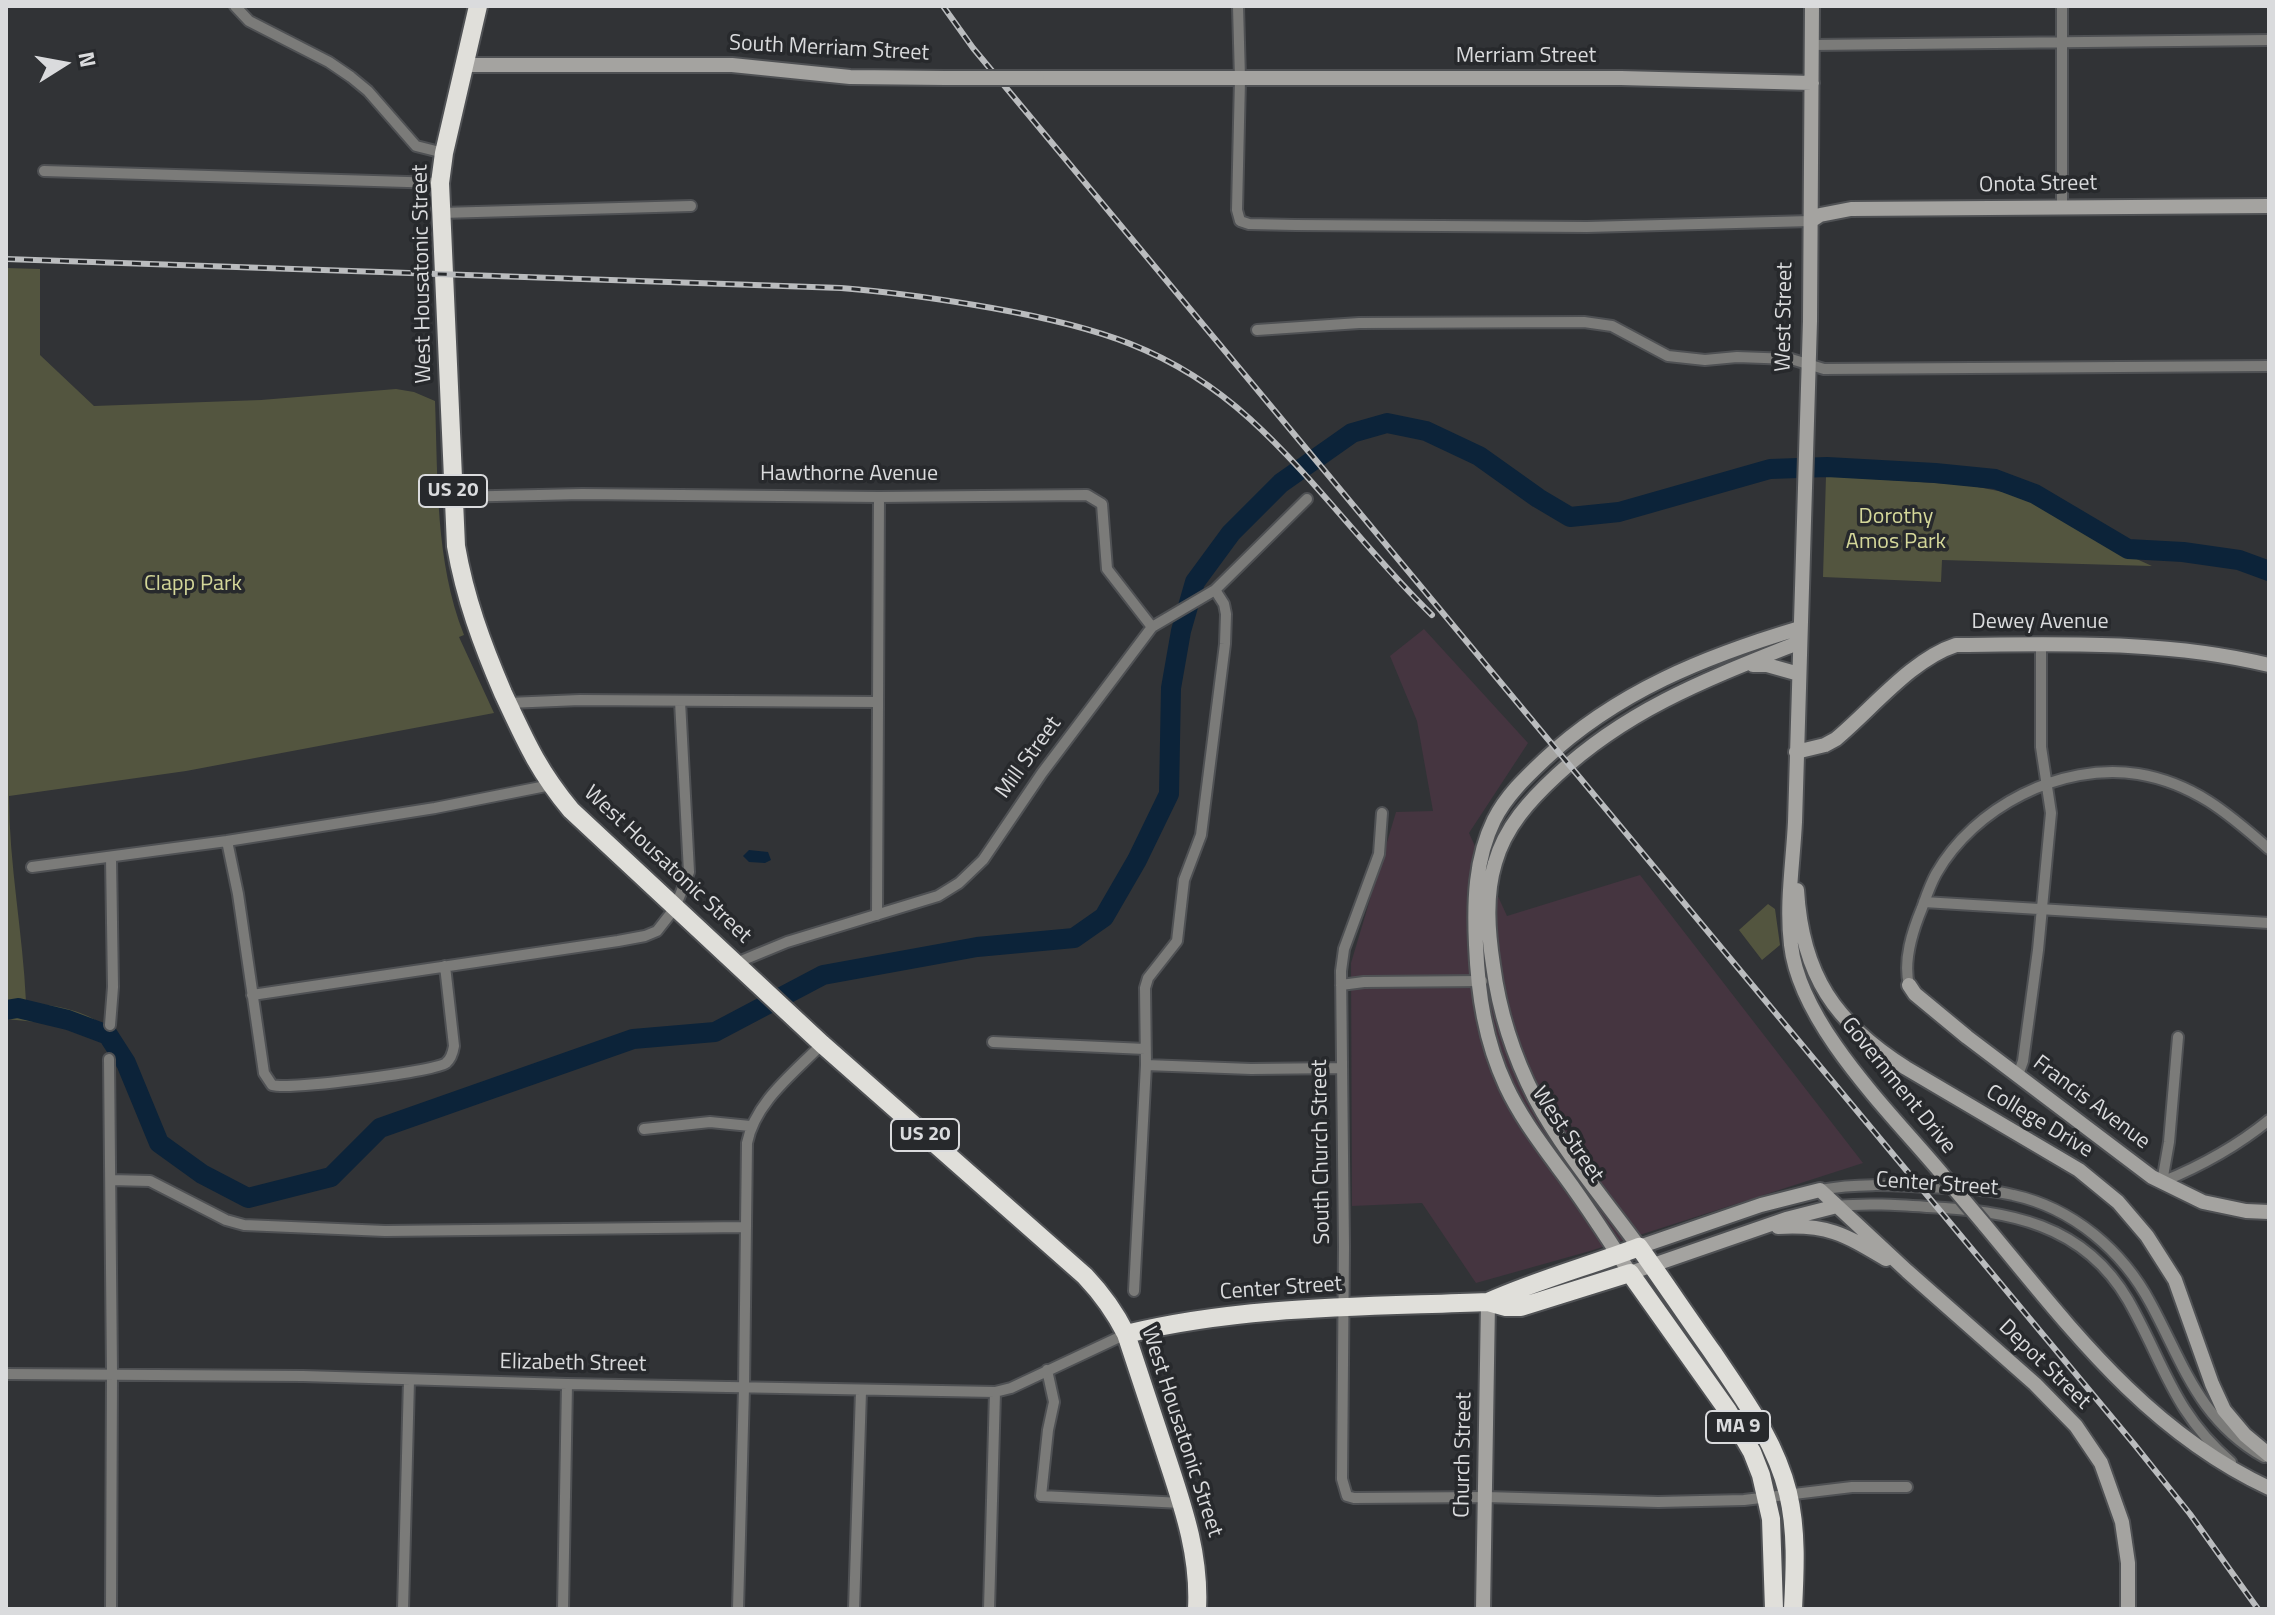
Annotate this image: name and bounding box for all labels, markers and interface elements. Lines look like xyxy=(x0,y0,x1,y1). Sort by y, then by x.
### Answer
north arrow xyxy=(24,24,104,104)
street label: South Merriam Street xyxy=(728,31,930,67)
street label: Merriam Street xyxy=(1456,44,1596,70)
text: N xyxy=(69,49,106,70)
street label: West Housatonic Street xyxy=(408,164,438,384)
street label: Onota Street xyxy=(1979,171,2097,199)
street label: West Street xyxy=(1771,262,1799,372)
street label: Hawthorne Avenue xyxy=(760,462,938,488)
road number: US 20 xyxy=(419,475,487,507)
park label: Dorothy Amos Park xyxy=(1846,505,1946,556)
park label: Clapp Park xyxy=(144,572,242,598)
street label: Dewey Avenue xyxy=(1971,610,2109,636)
street label: Mill Street xyxy=(990,712,1068,804)
street label: West Housatonic Street xyxy=(578,781,756,949)
street label: Government Drive xyxy=(1835,1012,1961,1160)
street label: Francis Avenue xyxy=(2027,1050,2155,1156)
street label: South Church Street xyxy=(1307,1059,1337,1245)
street label: College Drive xyxy=(1981,1080,2097,1164)
street label: West Street xyxy=(1525,1082,1609,1188)
road number: US 20 xyxy=(891,1119,959,1151)
street label: Center Street xyxy=(1875,1168,1999,1202)
street label: Center Street xyxy=(1219,1272,1343,1306)
street label: Depot Street xyxy=(1992,1315,2096,1415)
street label: West Housatonic Street xyxy=(1135,1324,1227,1540)
street label: Elizabeth Street xyxy=(499,1350,647,1378)
street label: Church Street xyxy=(1450,1392,1478,1518)
road number: MA 9 xyxy=(1706,1411,1770,1443)

